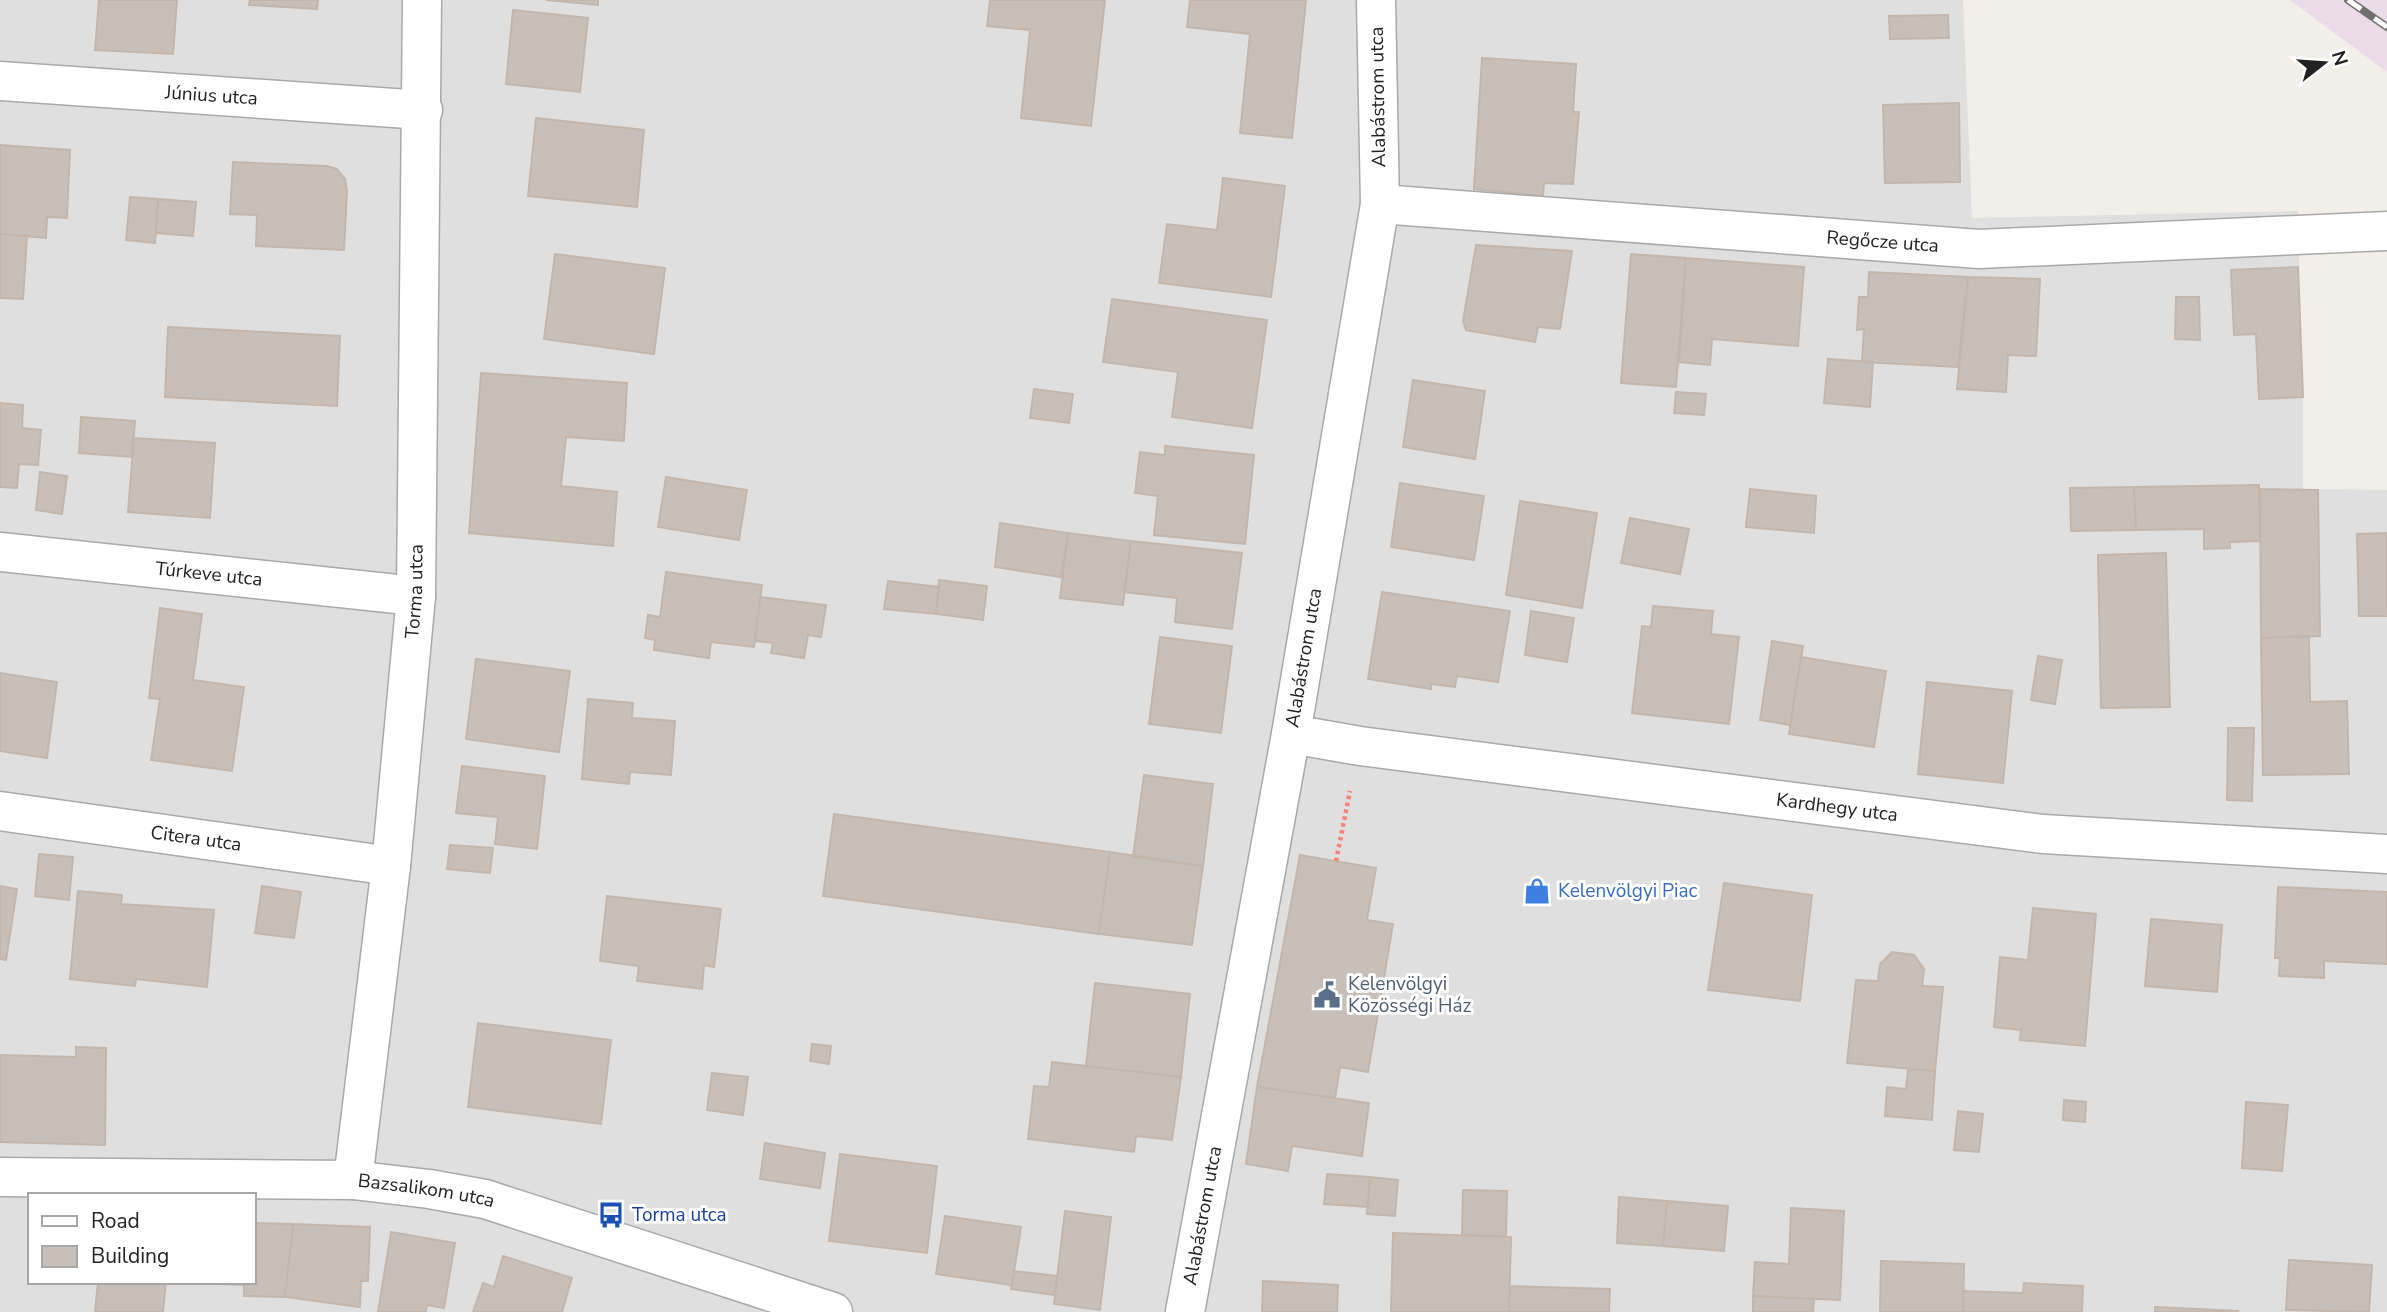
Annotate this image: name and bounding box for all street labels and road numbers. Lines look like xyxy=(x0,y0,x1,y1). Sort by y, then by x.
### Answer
street label: Alabástrom utca xyxy=(1364,26,1392,168)
street label: Június utca xyxy=(163,79,259,112)
street label: Regőcze utca xyxy=(1825,225,1940,259)
street label: Torma utca xyxy=(399,544,430,640)
street label: Túrkeve utca xyxy=(154,556,264,593)
street label: Alabástrom utca xyxy=(1279,586,1328,729)
street label: Kardhegy utca xyxy=(1775,787,1899,828)
street label: Citera utca xyxy=(149,819,243,858)
street label: Alabástrom utca xyxy=(1177,1144,1228,1287)
street label: Bazsalikom utca xyxy=(356,1168,498,1214)

